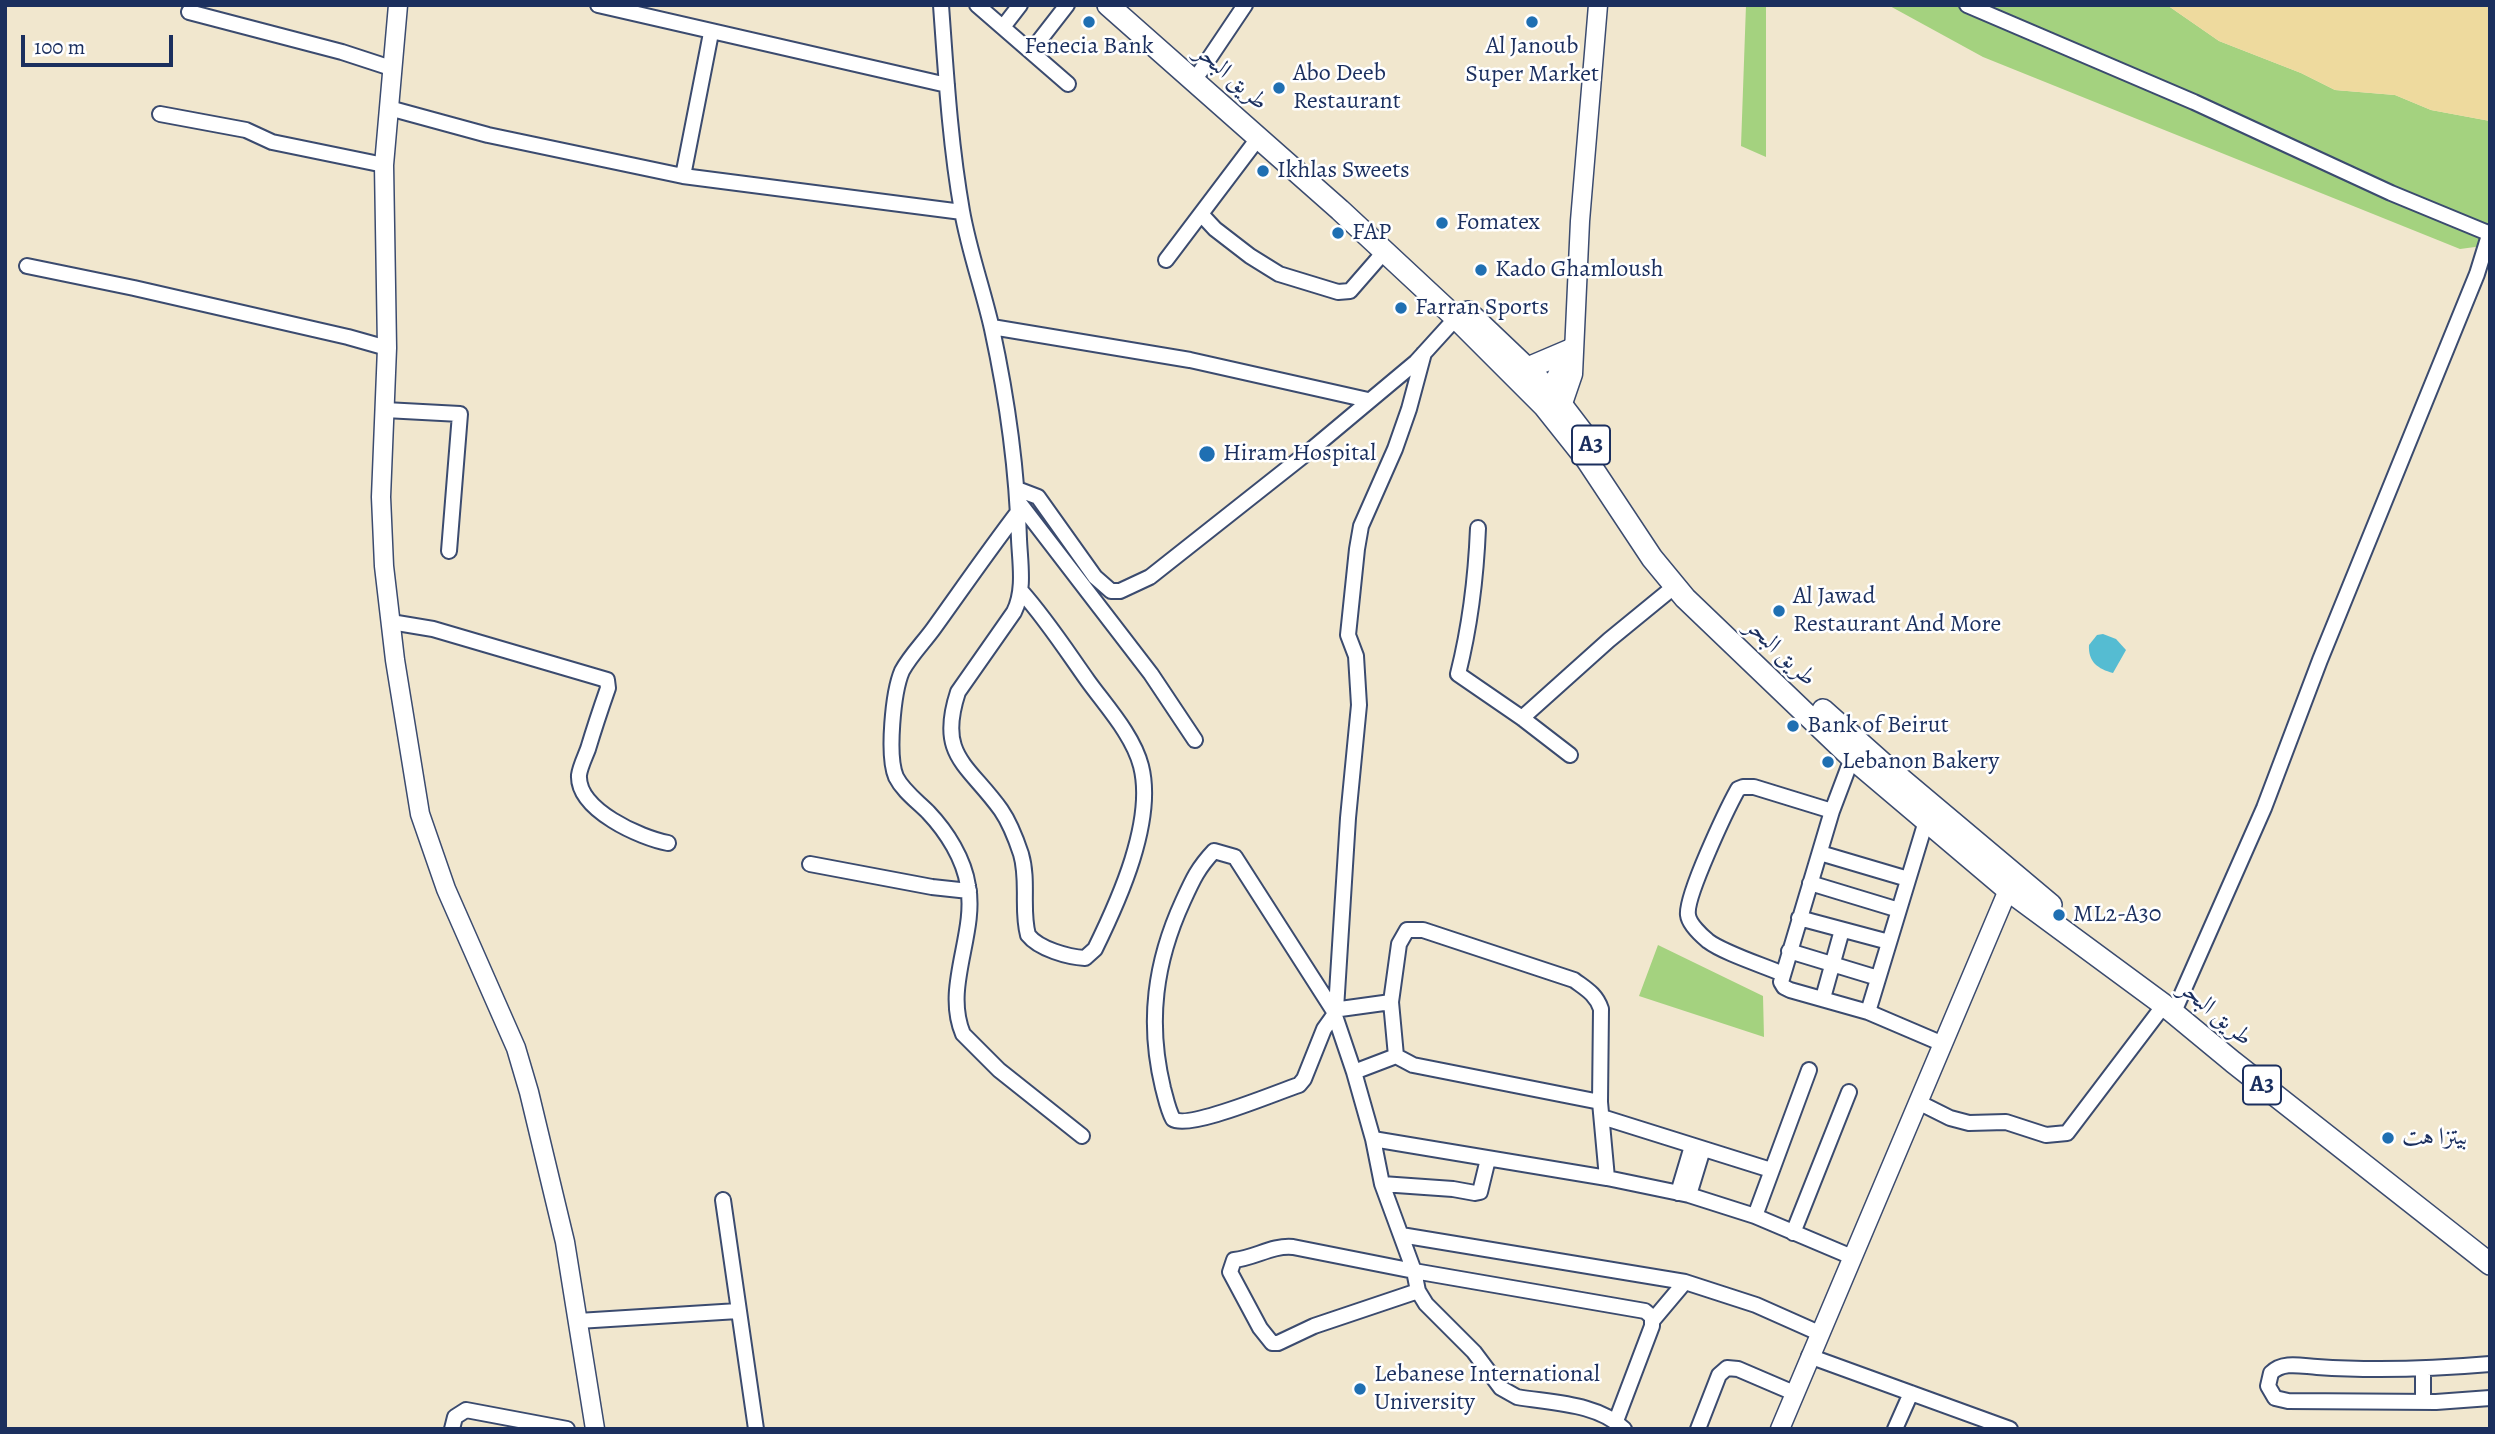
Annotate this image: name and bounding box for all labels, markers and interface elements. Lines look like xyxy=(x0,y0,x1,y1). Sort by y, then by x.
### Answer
marker: Fenecia Bank xyxy=(1081,14,1097,30)
marker: Al Janoub Super Market xyxy=(1524,14,1540,30)
scale bar xyxy=(24,21,177,65)
text: 100 m xyxy=(34,33,85,61)
place label: Fenecia Bank xyxy=(1024,33,1154,61)
place label: Al Janoub Super Market xyxy=(1465,33,1599,89)
street label: طريق البحر xyxy=(1189,39,1273,117)
place label: Abo Deeb Restaurant xyxy=(1293,60,1401,116)
marker: Abo Deeb Restaurant xyxy=(1271,80,1287,96)
place label: Ikhlas Sweets xyxy=(1277,157,1410,185)
marker: Ikhlas Sweets xyxy=(1255,163,1271,179)
place label: Fomatex xyxy=(1456,209,1540,237)
marker: Fomatex xyxy=(1434,215,1450,231)
place label: FAP xyxy=(1352,219,1391,247)
marker: FAP xyxy=(1330,225,1346,241)
place label: Kado Ghamloush xyxy=(1495,256,1664,284)
marker: Kado Ghamloush xyxy=(1473,262,1489,278)
place label: Farran Sports xyxy=(1415,294,1549,322)
marker: Farran Sports xyxy=(1393,300,1409,316)
road number: A3 xyxy=(1572,426,1610,464)
place label: Hiram Hospital xyxy=(1223,440,1376,468)
marker: Hiram Hospital xyxy=(1197,444,1217,464)
place label: Al Jawad Restaurant And More xyxy=(1793,583,2001,639)
marker: Al Jawad Restaurant And More xyxy=(1771,603,1787,619)
street label: طريق البحر xyxy=(1738,613,1822,693)
place label: Bank of Beirut xyxy=(1807,712,1949,740)
marker: Bank of Beirut xyxy=(1785,718,1801,734)
place label: Lebanon Bakery xyxy=(1842,748,1999,776)
marker: Lebanon Bakery xyxy=(1820,754,1836,770)
place label: ML2-A30 xyxy=(2073,901,2162,929)
marker: ML2-A30 xyxy=(2051,907,2067,923)
street label: طريق البحر xyxy=(2173,975,2257,1053)
road number: A3 xyxy=(2243,1066,2281,1104)
place label: بيتزا هت xyxy=(2402,1124,2467,1152)
marker: بيتزا هت xyxy=(2380,1130,2396,1146)
place label: Lebanese International University xyxy=(1374,1361,1600,1417)
marker: Lebanese International University xyxy=(1352,1381,1368,1397)

